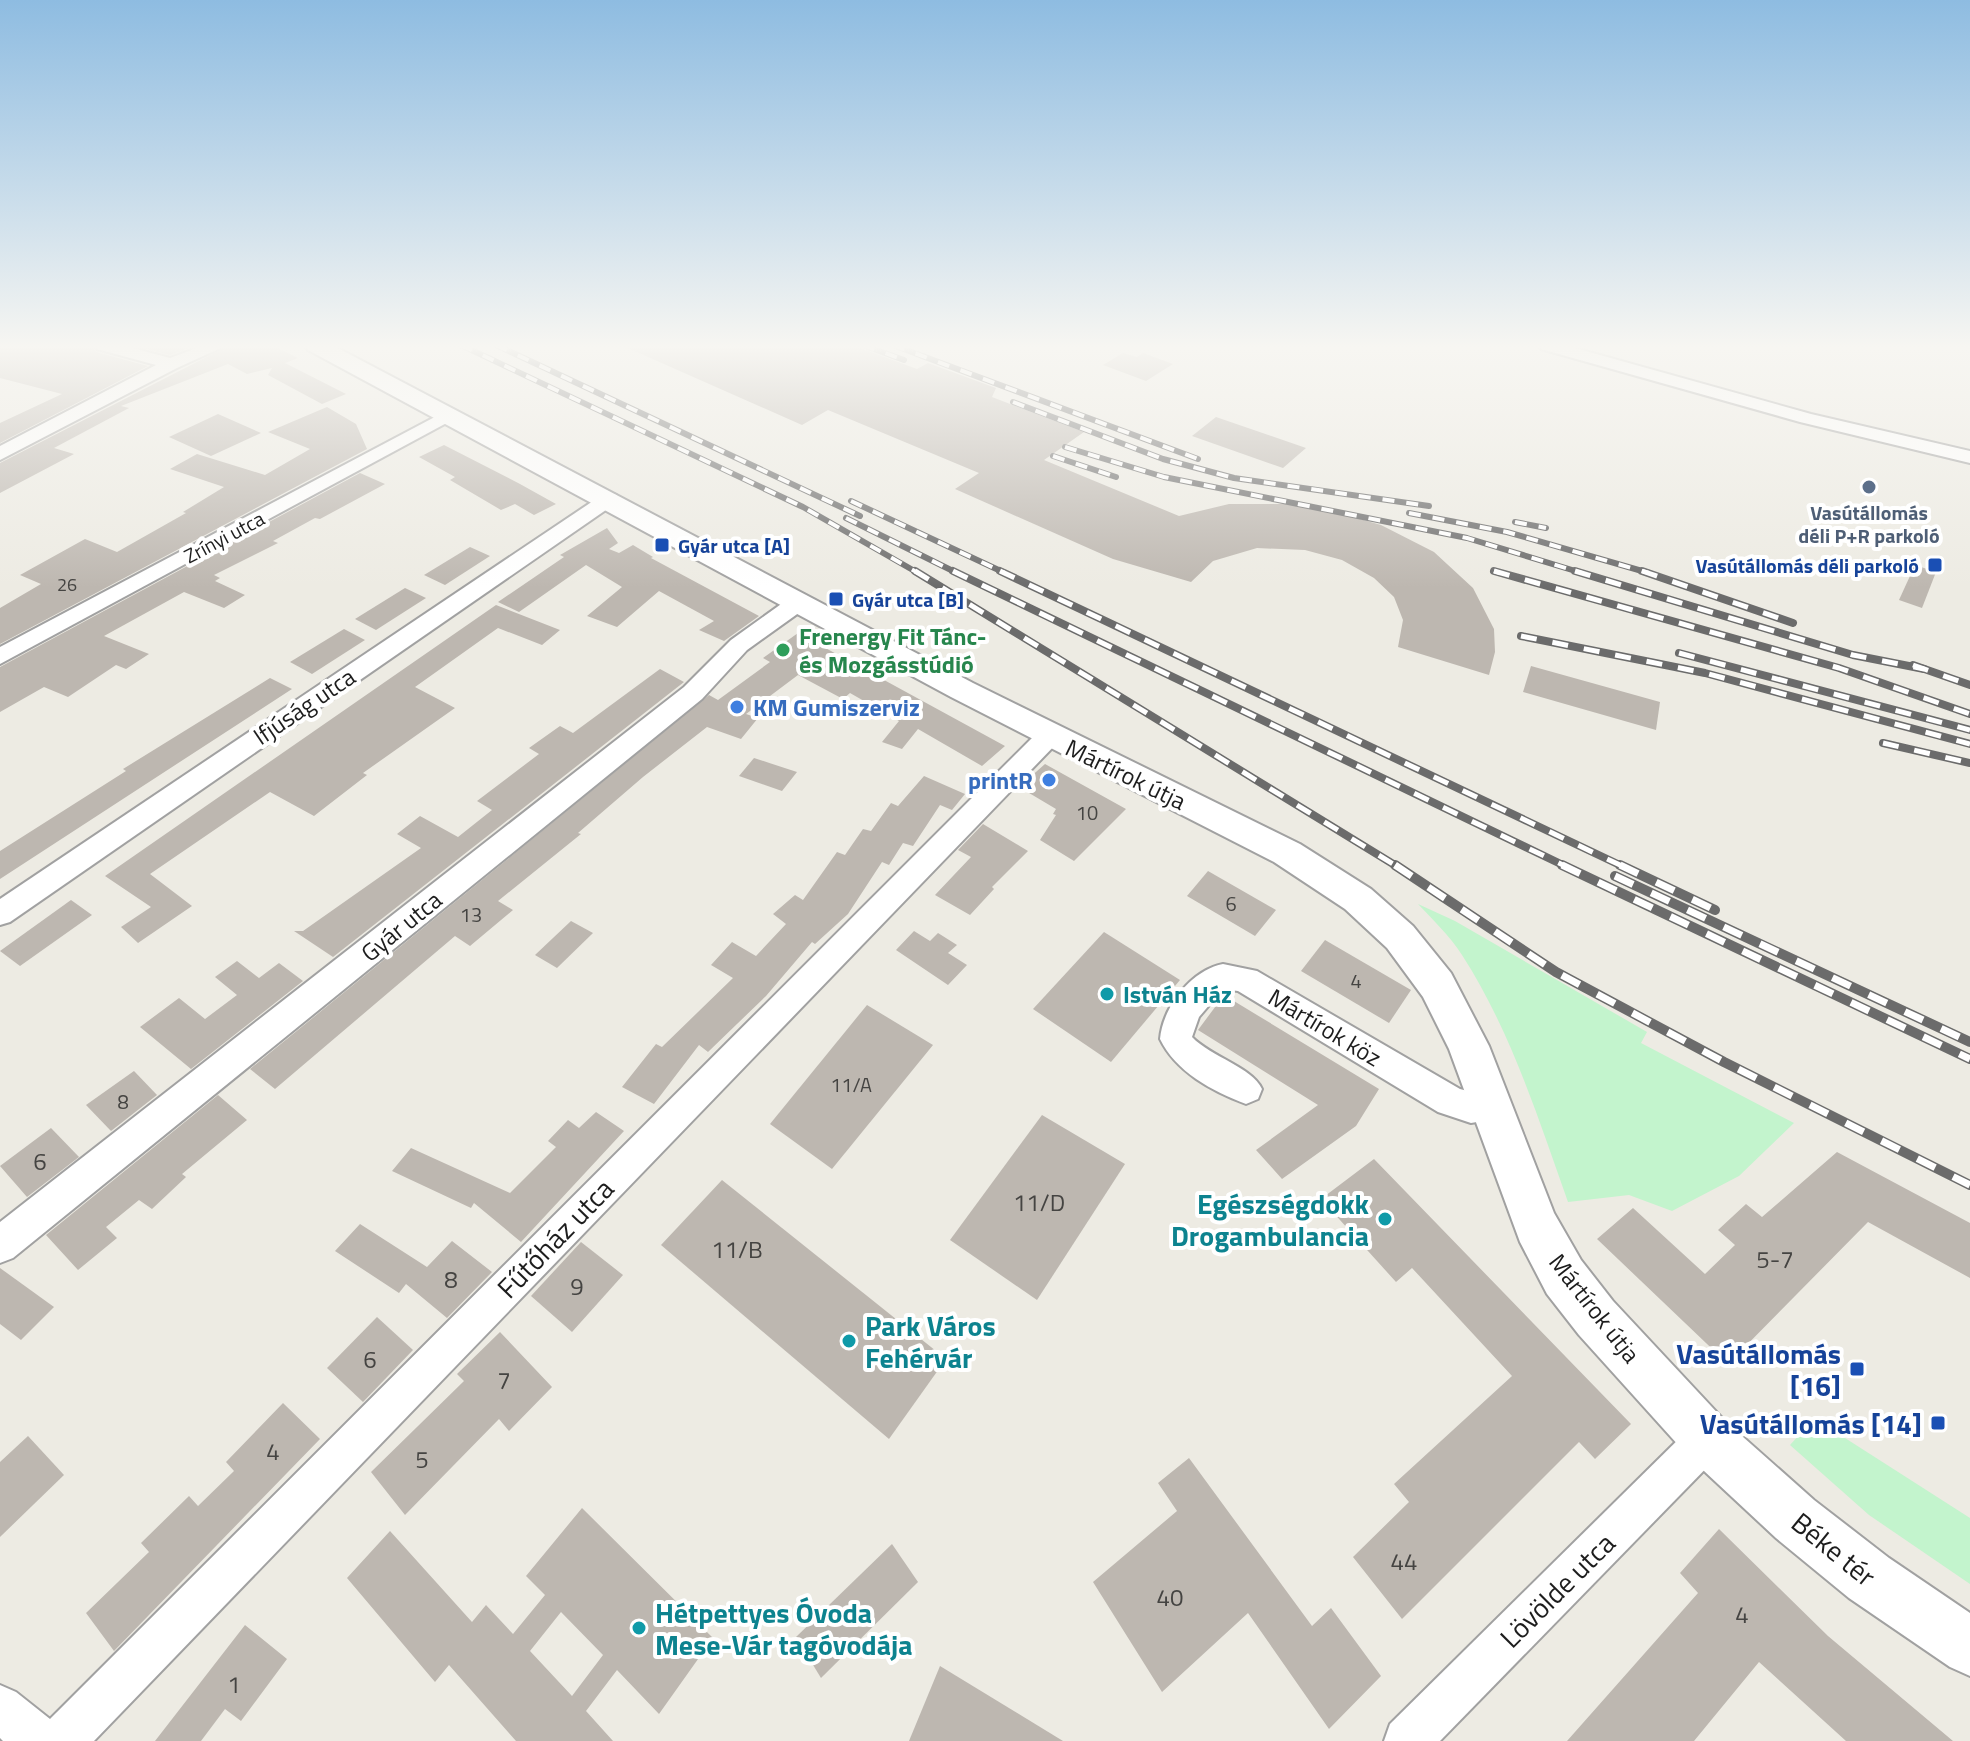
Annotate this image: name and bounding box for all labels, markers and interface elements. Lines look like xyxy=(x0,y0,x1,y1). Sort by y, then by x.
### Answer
marker: Vasútállomás déli P+R parkoló xyxy=(1860,478,1878,496)
place label: Vasútállomás déli P+R parkoló xyxy=(1798,497,1940,551)
street label: Zrínyi utca xyxy=(178,503,270,571)
place label: Gyár utca [A] xyxy=(678,530,790,561)
marker: Gyár utca [A] xyxy=(653,536,671,554)
place label: Vasútállomás déli parkoló xyxy=(1695,550,1919,581)
marker: Vasútállomás déli parkoló xyxy=(1926,556,1944,574)
house number: 26 xyxy=(57,571,77,598)
place label: Gyár utca [B] xyxy=(852,584,964,615)
marker: Gyár utca [B] xyxy=(827,590,845,608)
place label: Frenergy Fit Tánc- és Mozgásstúdió xyxy=(799,618,987,682)
marker: Frenergy Fit Tánc- és Mozgásstúdió xyxy=(774,641,792,659)
street label: Ifjúság utca xyxy=(246,659,362,753)
place label: KM Gumiszerviz xyxy=(753,689,920,725)
marker: KM Gumiszerviz xyxy=(728,698,746,716)
street label: Mártírok útja xyxy=(1060,729,1192,819)
place label: printR xyxy=(968,762,1033,798)
marker: printR xyxy=(1040,771,1058,789)
house number: 10 xyxy=(1076,797,1098,828)
street label: Gyár utca xyxy=(353,882,449,970)
house number: 6 xyxy=(1225,888,1237,919)
house number: 13 xyxy=(460,899,482,930)
house number: 4 xyxy=(1350,965,1362,996)
place label: István Ház xyxy=(1123,976,1232,1012)
street label: Mártírok köz xyxy=(1262,979,1388,1075)
marker: István Ház xyxy=(1098,985,1116,1003)
house number: 11/A xyxy=(830,1069,872,1100)
house number: 8 xyxy=(117,1086,129,1117)
house number: 6 xyxy=(33,1143,47,1179)
street label: Fűtőház utca xyxy=(487,1168,623,1308)
place label: Egészségdokk Drogambulancia xyxy=(1171,1182,1370,1257)
house number: 11/D xyxy=(1013,1184,1065,1220)
marker: Egészségdokk Drogambulancia xyxy=(1376,1210,1394,1228)
house number: 11/B xyxy=(711,1231,763,1267)
house number: 5-7 xyxy=(1756,1241,1794,1277)
street label: Mártírok útja xyxy=(1541,1246,1649,1370)
house number: 8 xyxy=(444,1261,458,1297)
house number: 9 xyxy=(570,1268,584,1304)
place label: Park Város Fehérvár xyxy=(865,1304,996,1379)
marker: Park Város Fehérvár xyxy=(840,1332,858,1350)
place label: Vasútállomás [16] xyxy=(1676,1332,1841,1407)
house number: 6 xyxy=(363,1341,377,1377)
marker: Vasútállomás [16] xyxy=(1848,1360,1866,1378)
house number: 7 xyxy=(497,1362,511,1398)
place label: Vasútállomás [14] xyxy=(1700,1402,1922,1445)
marker: Vasútállomás [14] xyxy=(1929,1414,1947,1432)
house number: 4 xyxy=(266,1433,280,1469)
house number: 5 xyxy=(415,1441,429,1477)
street label: Béke tér xyxy=(1782,1501,1886,1597)
street label: Lövölde utca xyxy=(1489,1522,1625,1658)
house number: 44 xyxy=(1391,1543,1417,1579)
house number: 40 xyxy=(1157,1579,1183,1615)
place label: Hétpettyes Óvoda Mese-Vár tagóvodája xyxy=(655,1591,913,1666)
house number: 4 xyxy=(1735,1596,1749,1632)
marker: Hétpettyes Óvoda Mese-Vár tagóvodája xyxy=(630,1619,648,1637)
house number: 1 xyxy=(227,1666,241,1702)

